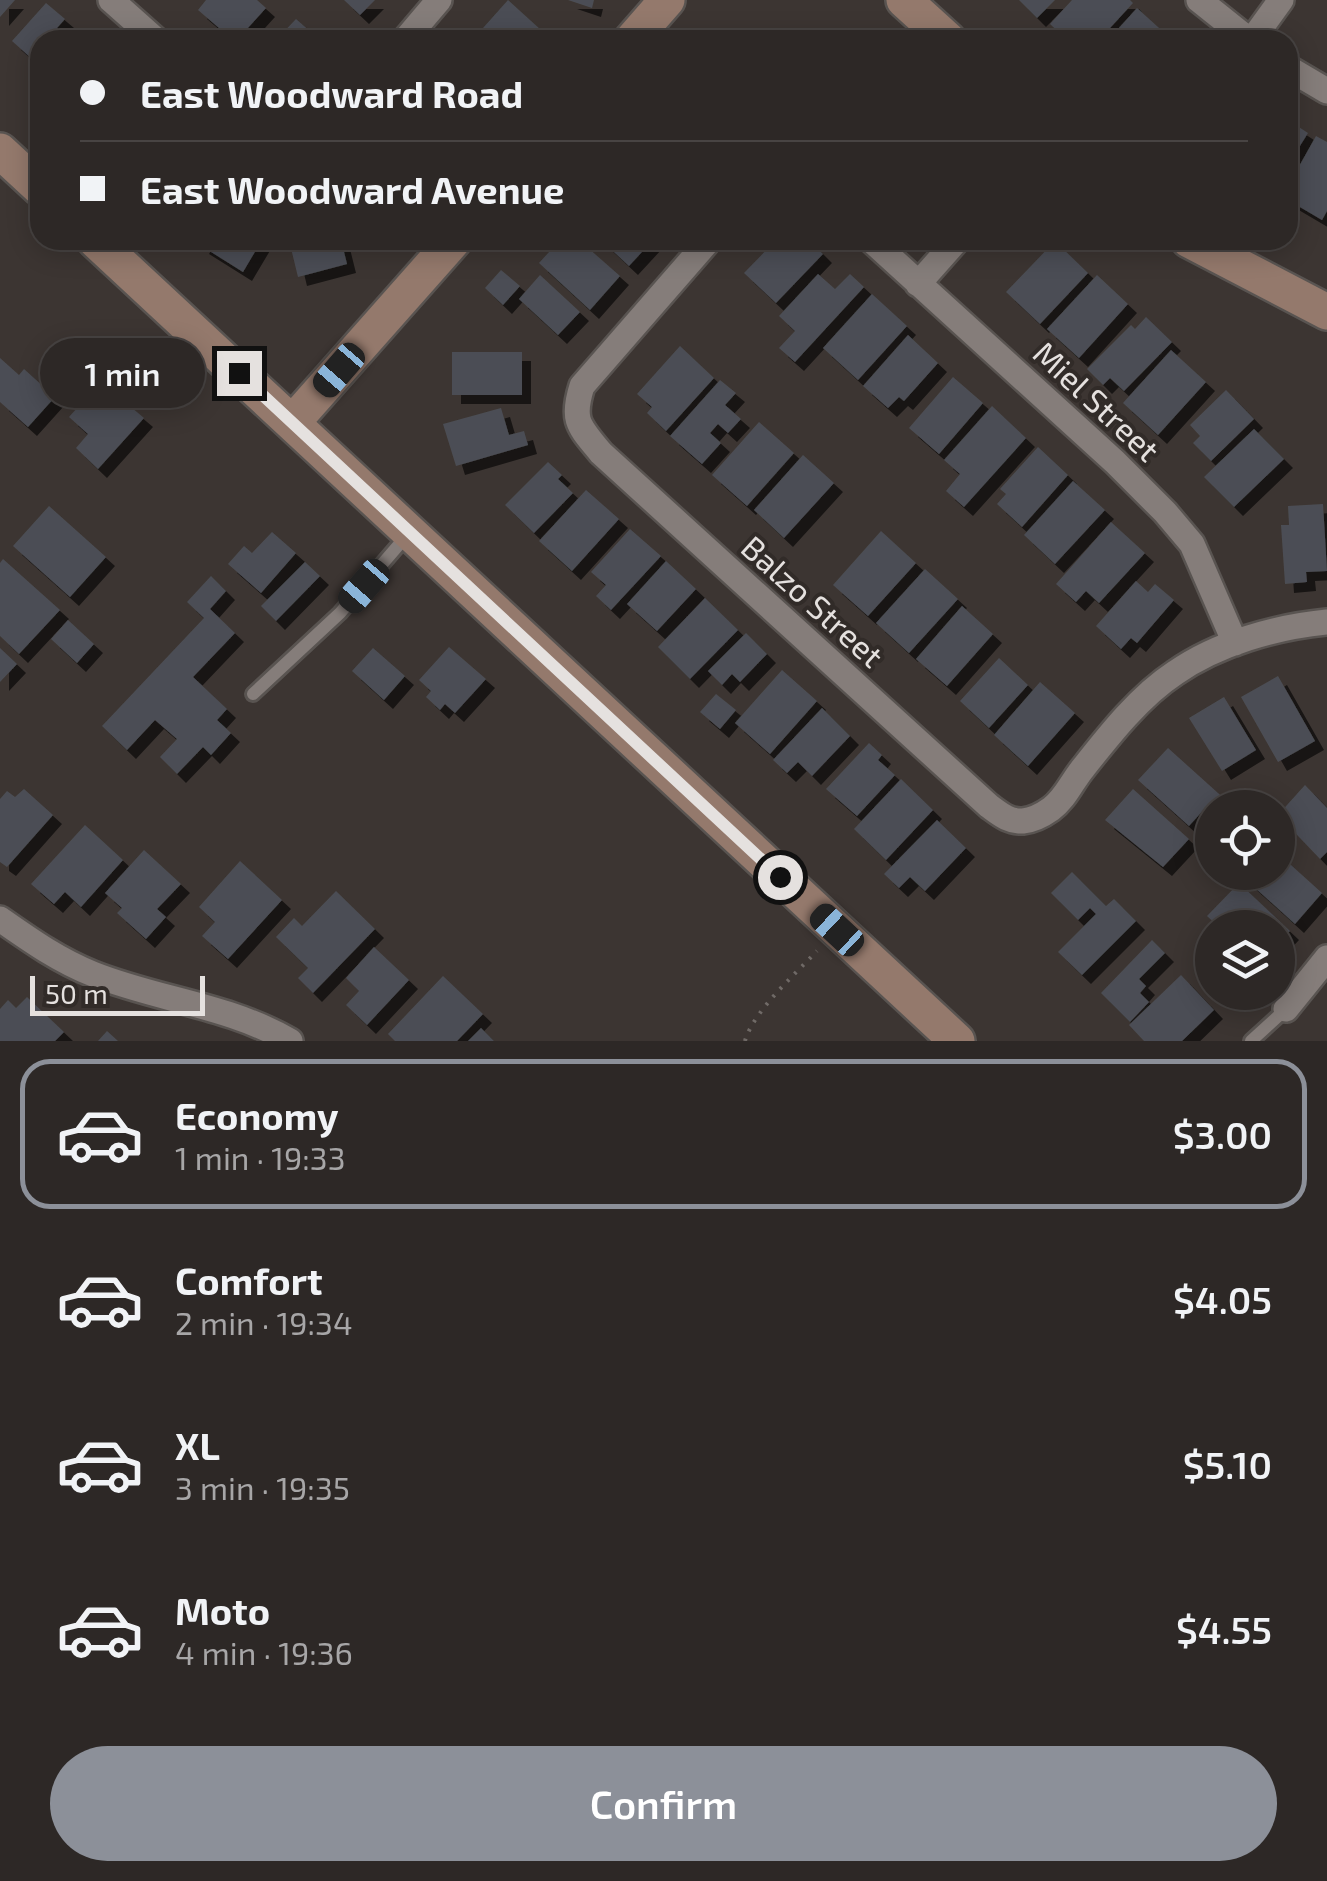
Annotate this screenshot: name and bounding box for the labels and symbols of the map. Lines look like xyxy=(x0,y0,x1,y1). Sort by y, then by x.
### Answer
street label: Miel Street xyxy=(1027,333,1168,468)
callout: 1 min xyxy=(39,338,204,408)
car xyxy=(308,338,370,402)
route end xyxy=(217,351,262,396)
street label: Balzo Street xyxy=(735,527,892,674)
car xyxy=(333,554,395,618)
route start xyxy=(758,855,803,900)
car xyxy=(805,899,869,961)
scale bar xyxy=(30,971,205,1016)

